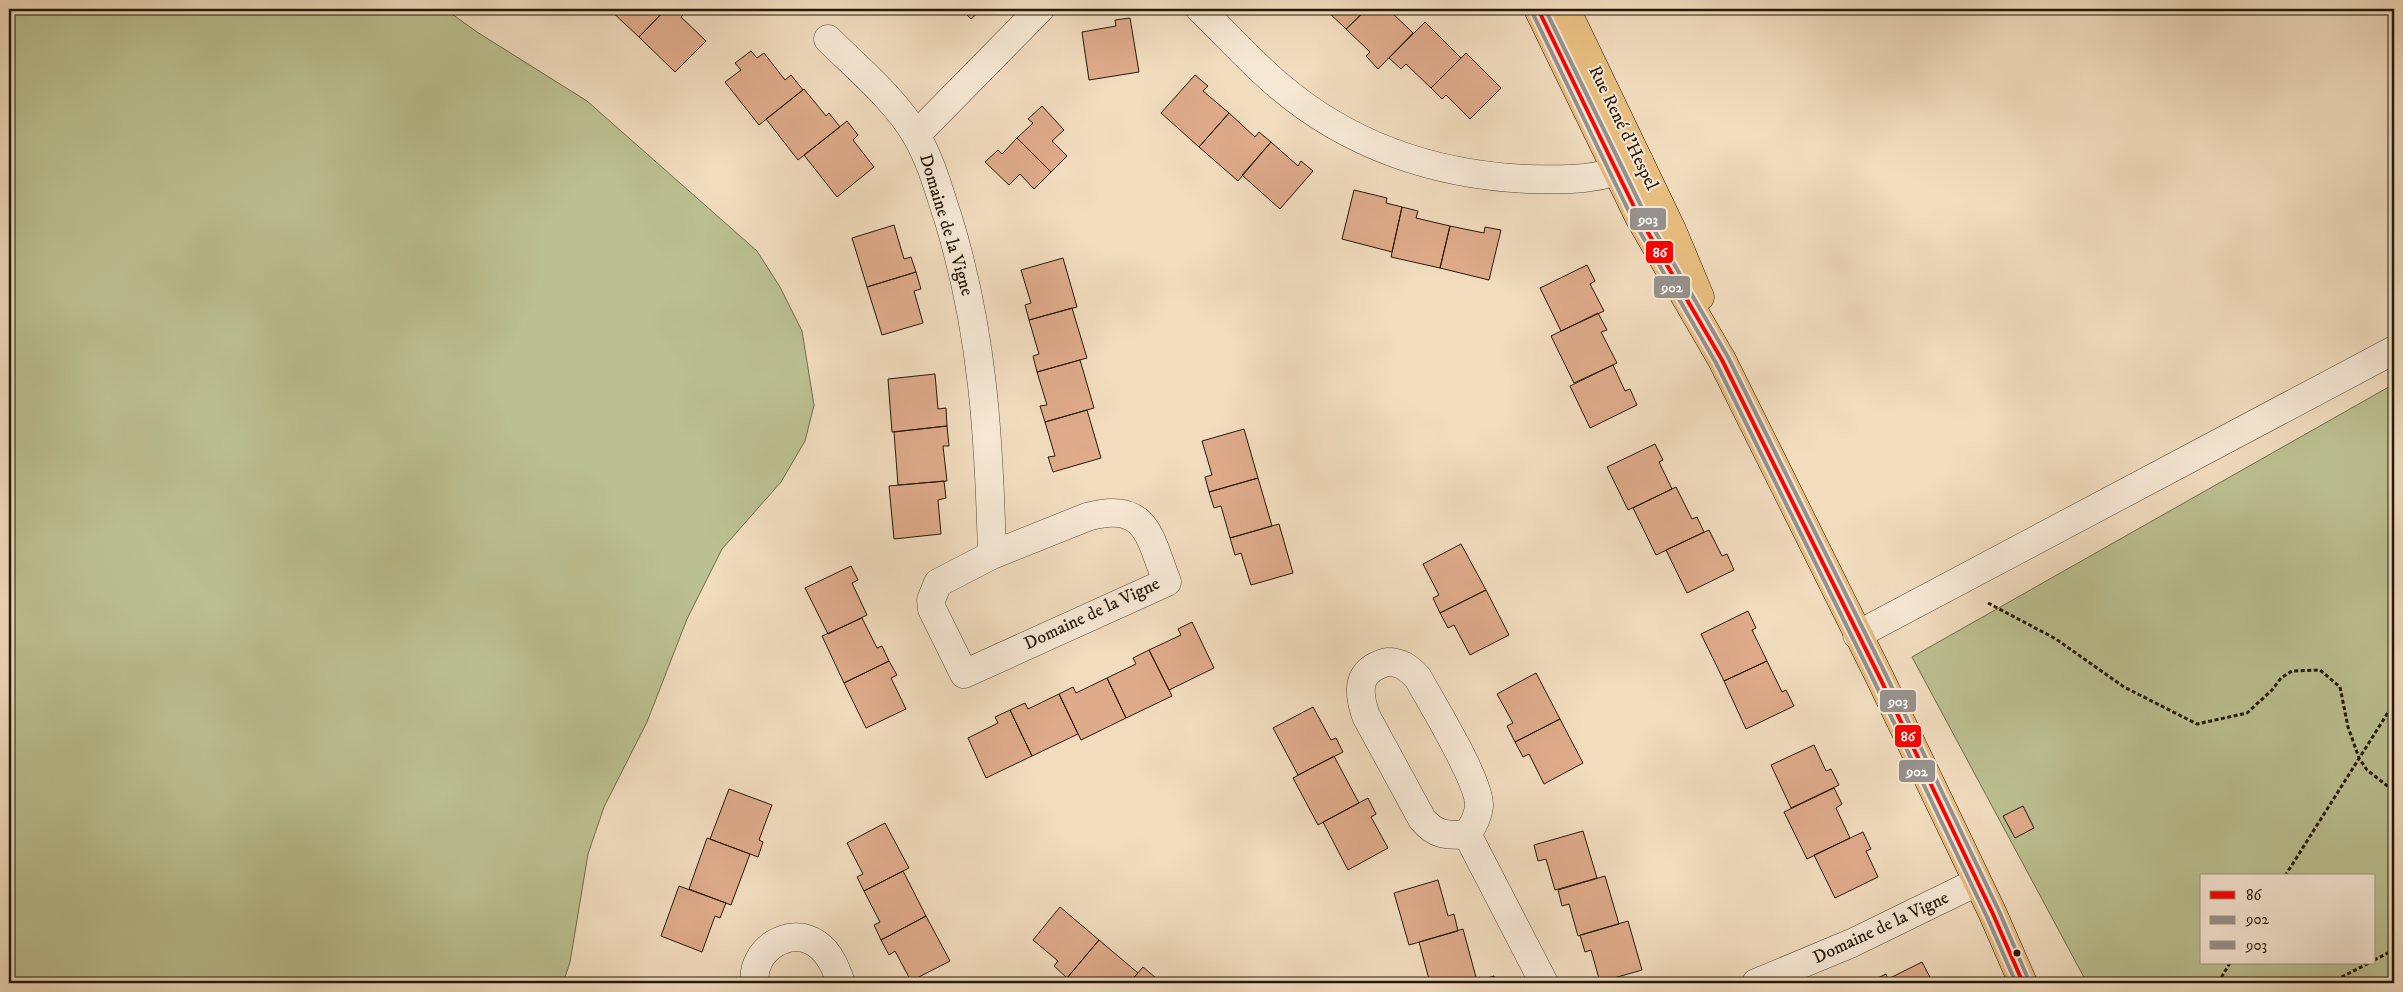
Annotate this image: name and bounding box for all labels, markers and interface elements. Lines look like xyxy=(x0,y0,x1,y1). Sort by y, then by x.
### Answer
street label: Rue René d'Hespel xyxy=(1583,62,1663,194)
street label: Domaine de la Vigne xyxy=(914,151,978,299)
line badge: 903 xyxy=(1629,207,1667,231)
text: 903 xyxy=(1637,211,1658,229)
line badge: 86 xyxy=(1645,240,1674,264)
text: 86 xyxy=(1653,244,1668,262)
line badge: 902 xyxy=(1653,275,1691,299)
text: 902 xyxy=(1660,279,1684,297)
street label: Domaine de la Vigne xyxy=(1021,573,1163,655)
line badge: 903 xyxy=(1879,689,1917,713)
text: 903 xyxy=(1887,693,1908,711)
line badge: 86 xyxy=(1894,724,1922,748)
text: 86 xyxy=(1901,728,1916,746)
line badge: 902 xyxy=(1898,759,1936,783)
text: 902 xyxy=(1905,763,1929,781)
legend xyxy=(2200,874,2376,964)
text: 86 xyxy=(2246,886,2263,905)
street label: Domaine de la Vigne xyxy=(1810,887,1952,969)
text: 902 xyxy=(2245,910,2270,929)
text: 903 xyxy=(2245,936,2267,955)
unlabelled marker xyxy=(2012,948,2022,958)

